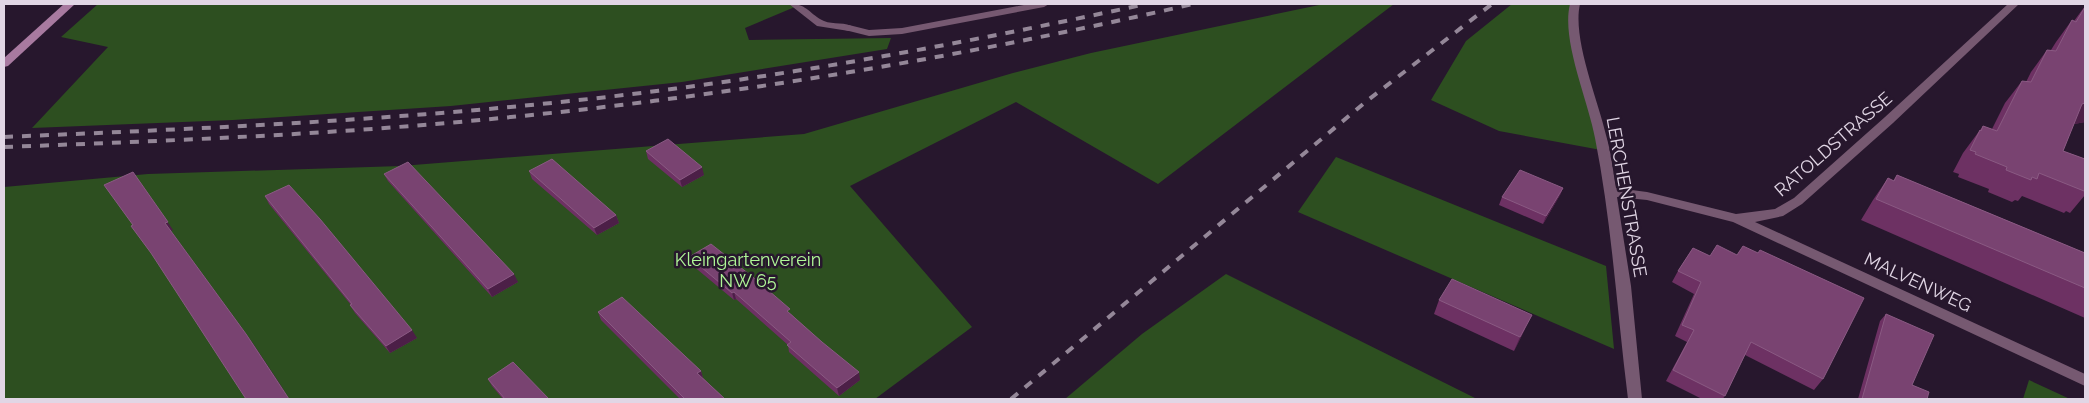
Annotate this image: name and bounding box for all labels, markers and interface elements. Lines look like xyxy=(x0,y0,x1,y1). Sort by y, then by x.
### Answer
street label: RATOLDSTRASSE xyxy=(1770,87,1896,201)
street label: LERCHENSTRASSE xyxy=(1603,115,1651,279)
street label: MALVENWEG xyxy=(1861,248,1975,316)
park label: Kleingartenverein NW 65 xyxy=(675,249,821,291)

